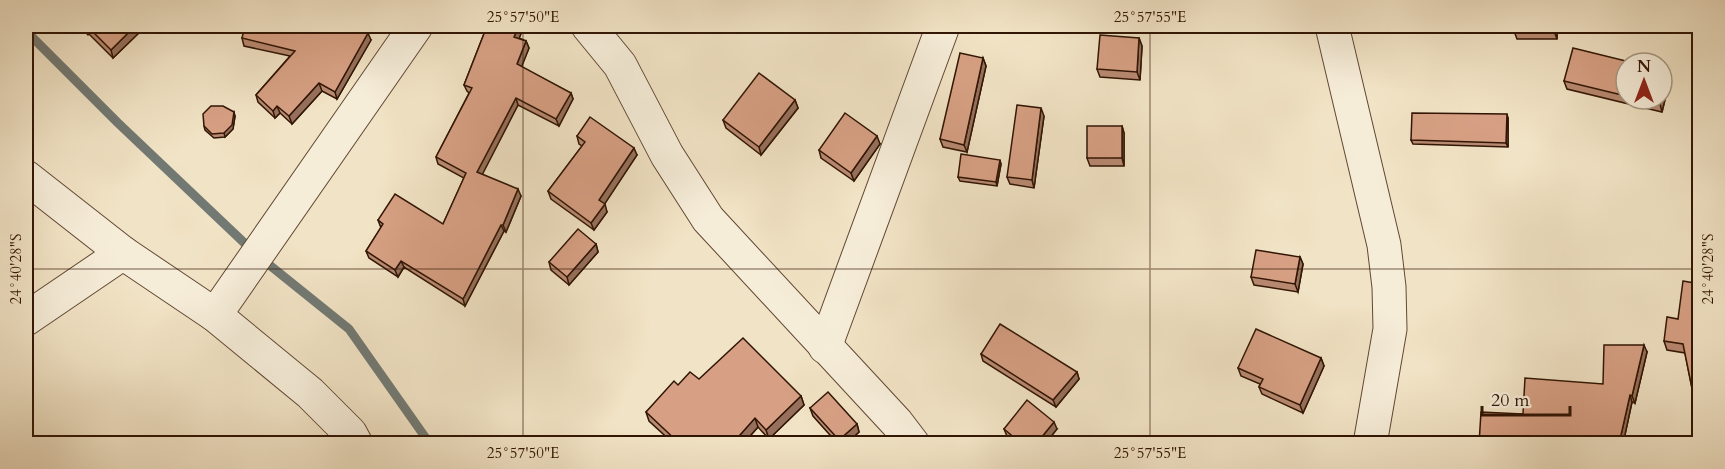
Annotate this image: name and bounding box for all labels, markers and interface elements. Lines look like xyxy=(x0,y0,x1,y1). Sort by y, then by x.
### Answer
text: 25°57'50"E xyxy=(487,7,559,27)
text: 25°57'55"E xyxy=(1114,7,1186,27)
north arrow xyxy=(1614,51,1674,111)
text: N xyxy=(1637,56,1651,78)
text: 24°40'28"S xyxy=(6,234,26,304)
text: 24°40'28"S xyxy=(1698,234,1718,304)
scale bar xyxy=(1482,379,1570,417)
text: 20 m xyxy=(1491,388,1530,413)
text: 25°57'50"E xyxy=(487,443,559,463)
text: 25°57'55"E xyxy=(1114,443,1186,463)

